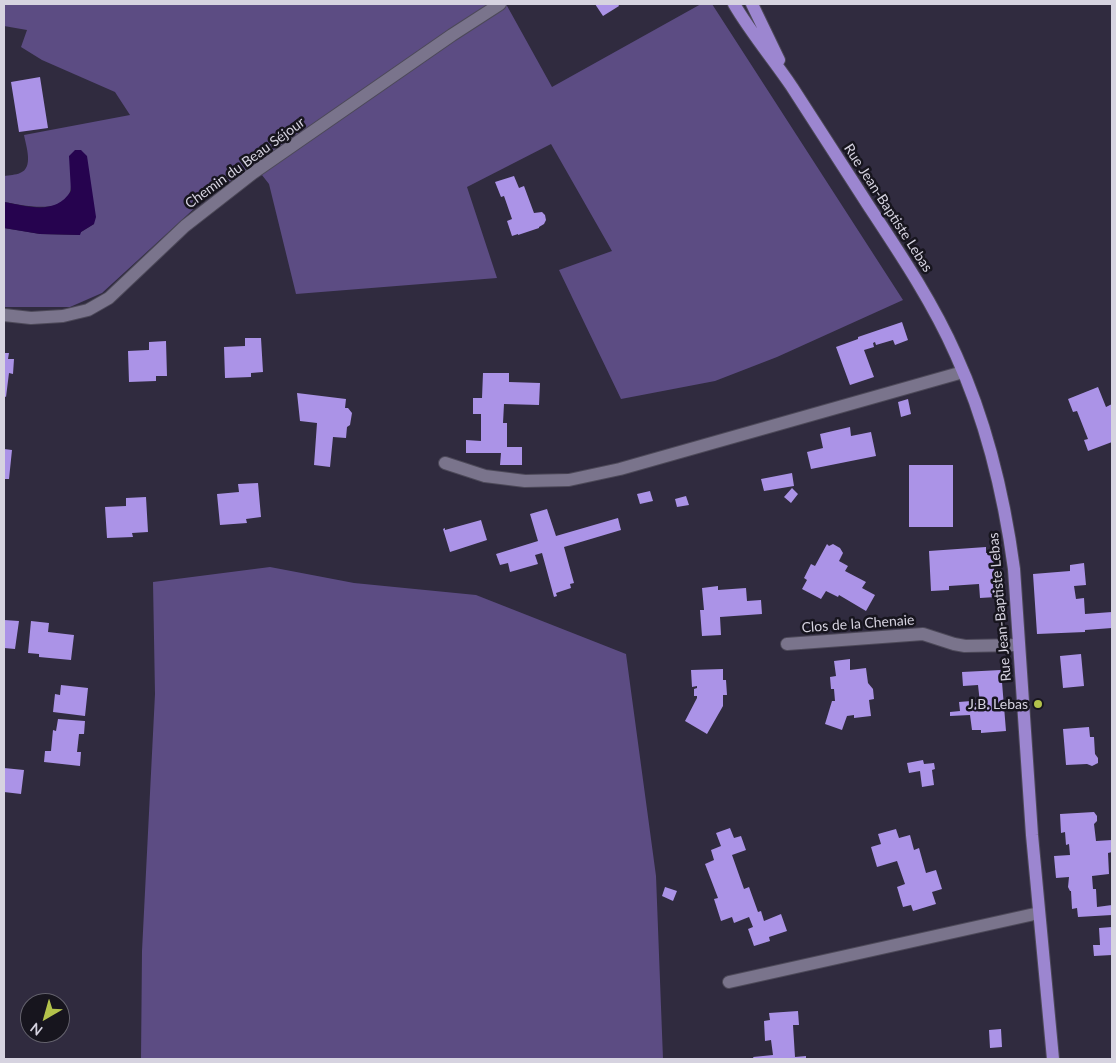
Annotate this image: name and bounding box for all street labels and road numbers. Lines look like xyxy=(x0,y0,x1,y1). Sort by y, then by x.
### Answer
street label: Chemin du Beau Séjour xyxy=(182,114,308,212)
street label: Rue Jean-Baptiste Lebas xyxy=(840,141,936,275)
street label: Rue Jean-Baptiste Lebas xyxy=(985,532,1015,682)
street label: Clos de la Chenaie xyxy=(801,612,915,636)

